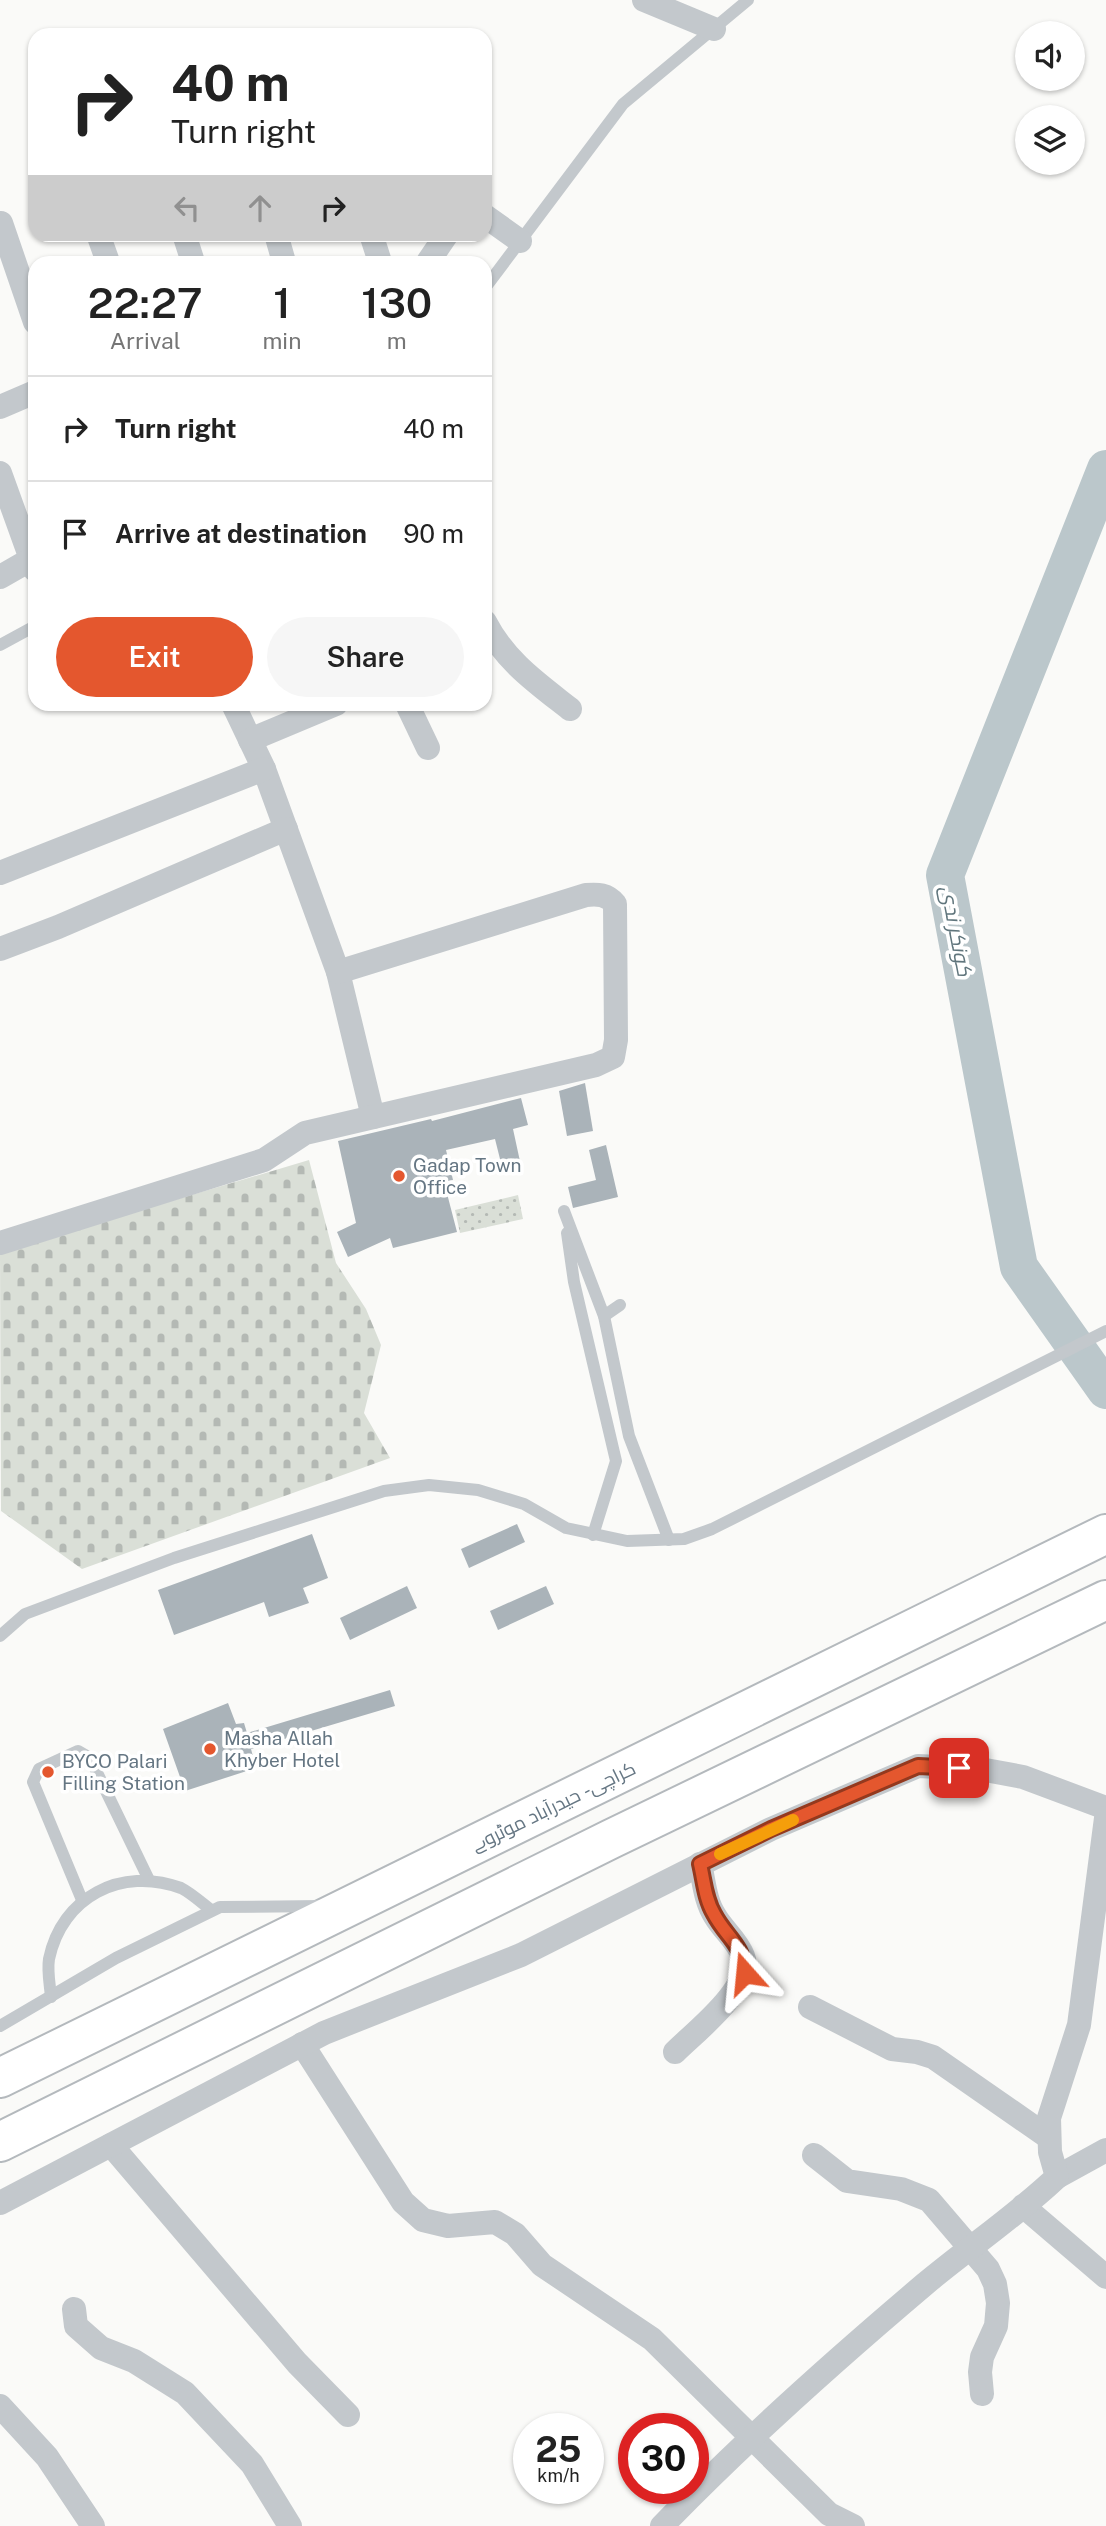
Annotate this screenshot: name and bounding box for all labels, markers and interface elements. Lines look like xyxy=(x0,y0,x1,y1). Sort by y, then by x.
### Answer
map controls xyxy=(1015,21,1085,175)
button: sound xyxy=(1015,21,1085,91)
text: 40 m xyxy=(171,54,290,112)
icon: right xyxy=(56,56,147,147)
button: layers xyxy=(1015,105,1085,175)
text: Turn right xyxy=(171,113,316,150)
icon: left xyxy=(168,189,206,227)
icon: ahead xyxy=(241,189,279,227)
icon: right xyxy=(314,189,352,227)
text: 22:27 xyxy=(88,278,203,327)
text: 1 xyxy=(273,278,291,327)
text: 130 xyxy=(361,278,432,327)
text: Arrival xyxy=(110,327,181,354)
text: min xyxy=(262,327,301,354)
text: m xyxy=(387,327,407,354)
icon: right xyxy=(56,410,94,448)
text: Turn right xyxy=(115,413,237,444)
text: 40 m xyxy=(403,413,464,444)
icon: arrive xyxy=(56,515,94,553)
text: Arrive at destination xyxy=(115,518,367,549)
text: 90 m xyxy=(403,518,464,549)
button: Exit xyxy=(56,617,253,697)
button: Share xyxy=(267,617,464,697)
water label: کونکر ندی xyxy=(934,883,978,979)
place label: Gadap Town Office xyxy=(413,1154,521,1198)
marker: Gadap Town Office xyxy=(391,1168,407,1184)
place label: Masha Allah Khyber Hotel xyxy=(224,1727,340,1771)
pin xyxy=(929,1738,989,1798)
marker: Masha Allah Khyber Hotel xyxy=(202,1741,218,1757)
icon: arrive xyxy=(940,1749,978,1787)
place label: BYCO Palari Filling Station xyxy=(62,1750,185,1794)
street label: کراچی - حیدرآباد موٹروے xyxy=(467,1757,640,1857)
marker: BYCO Palari Filling Station xyxy=(40,1764,56,1780)
position arrow xyxy=(708,1936,782,2010)
speed limit sign: 30 xyxy=(618,2413,709,2504)
text: 25 xyxy=(536,2429,581,2470)
text: km/h xyxy=(537,2465,580,2486)

